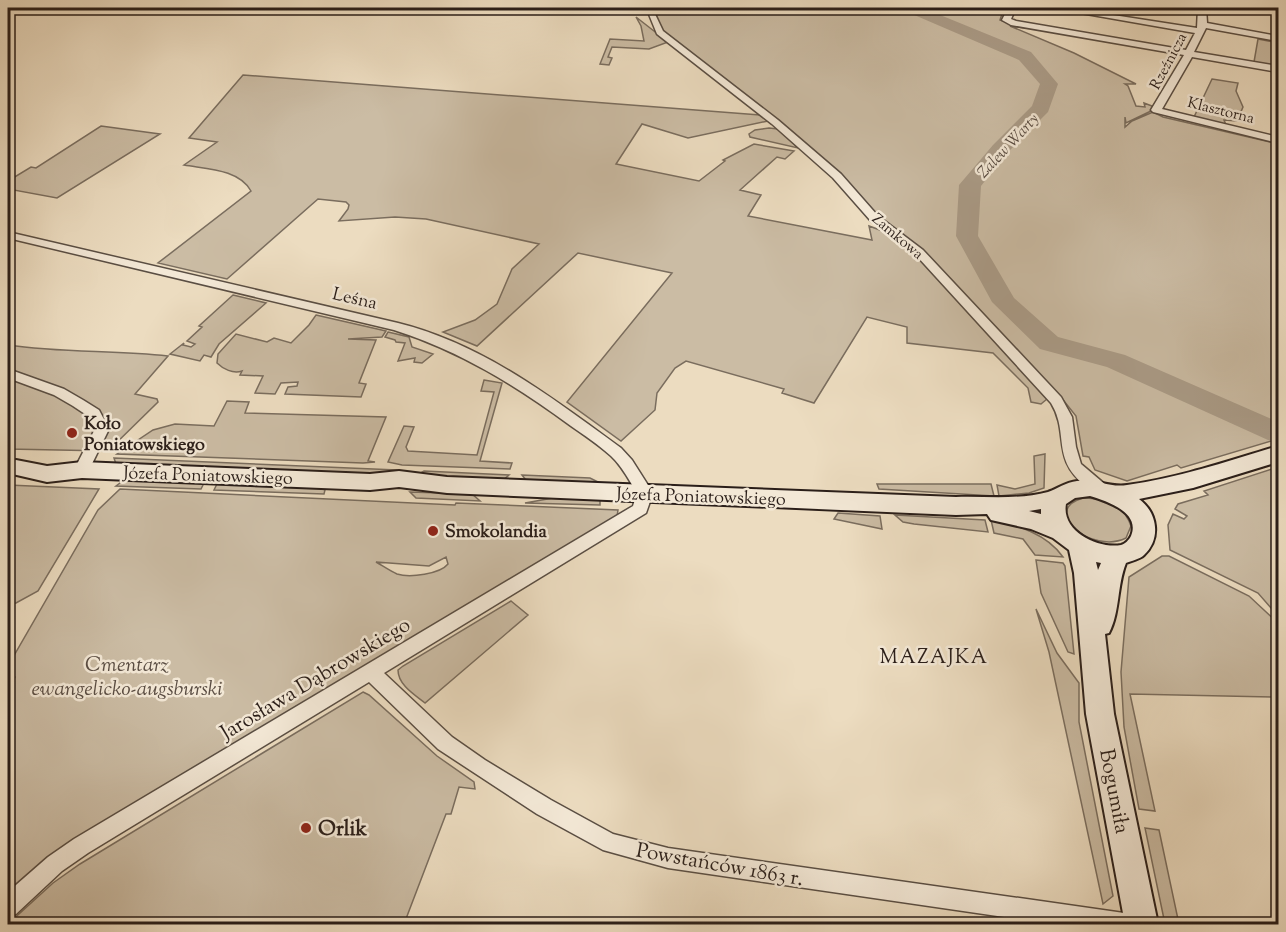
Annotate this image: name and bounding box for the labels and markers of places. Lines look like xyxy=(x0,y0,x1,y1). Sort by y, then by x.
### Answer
place label: Koło Poniatowskiego xyxy=(84,412,205,459)
marker: Koło Poniatowskiego xyxy=(65,426,79,440)
place label: Smokolandia xyxy=(445,520,547,546)
marker: Smokolandia xyxy=(426,524,440,538)
place label: Orlik xyxy=(318,815,368,845)
marker: Orlik xyxy=(299,821,313,835)

